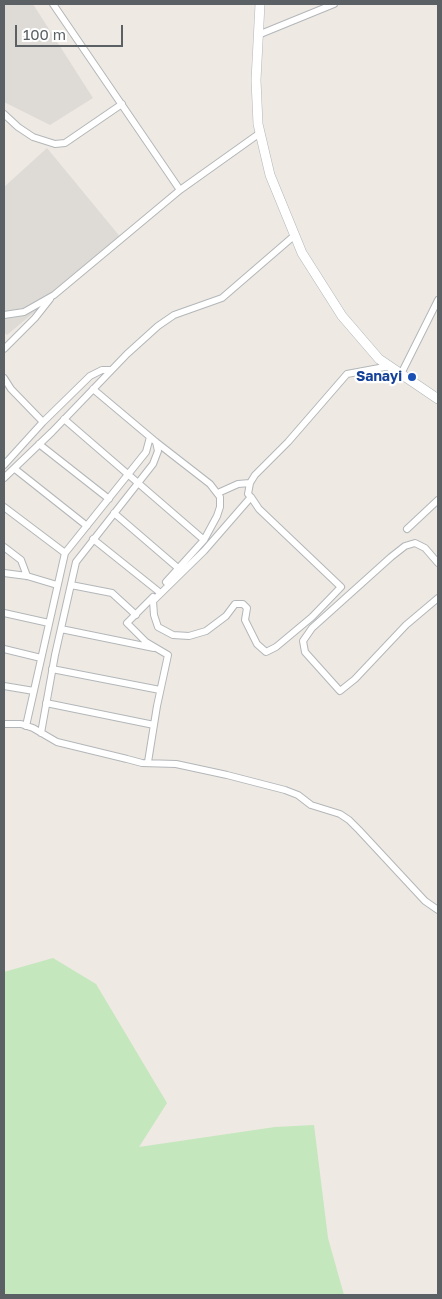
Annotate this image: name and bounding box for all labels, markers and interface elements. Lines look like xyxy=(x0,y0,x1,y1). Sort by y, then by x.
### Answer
scale bar xyxy=(18,15,125,47)
text: 100 m xyxy=(23,25,66,43)
place label: Sanayi xyxy=(356,369,402,385)
marker: Sanayi xyxy=(406,371,418,383)

